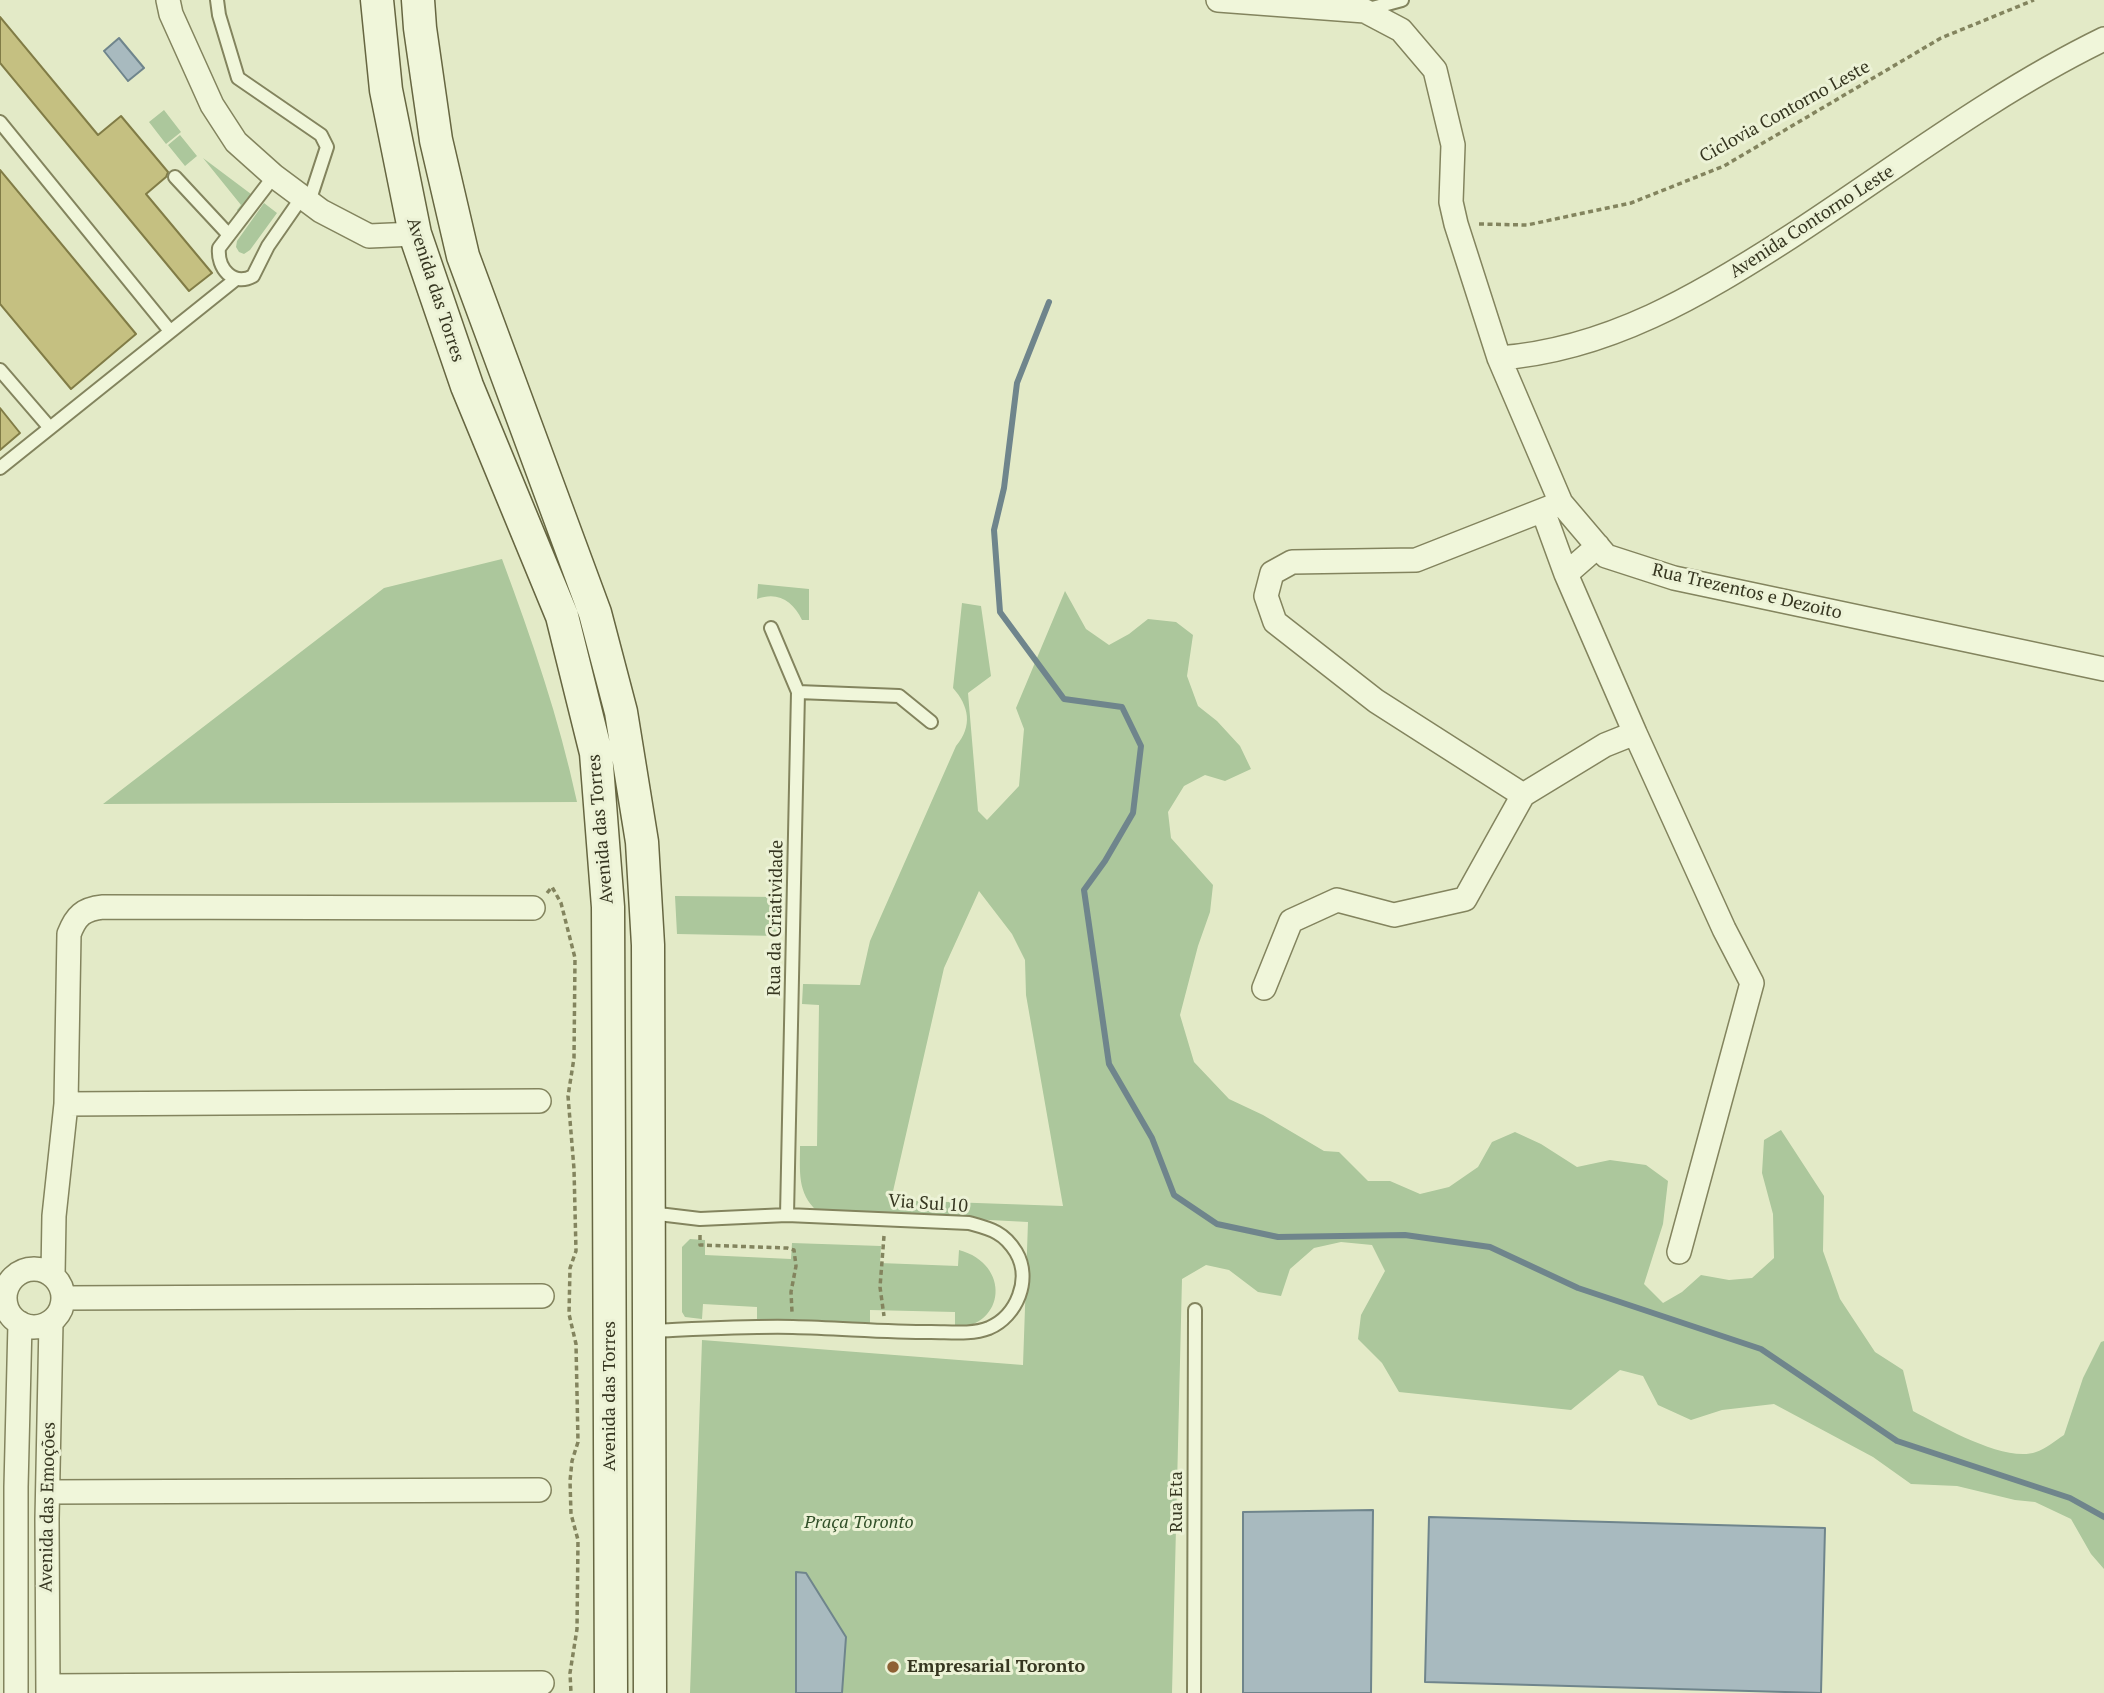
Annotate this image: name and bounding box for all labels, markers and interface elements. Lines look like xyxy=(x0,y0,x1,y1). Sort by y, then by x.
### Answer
street label: Ciclovia Contorno Leste xyxy=(1696,56,1874,168)
street label: Avenida Contorno Leste xyxy=(1726,161,1898,283)
street label: Avenida das Torres xyxy=(402,215,468,365)
street label: Rua Trezentos e Dezoito xyxy=(1650,560,1844,624)
street label: Avenida das Torres xyxy=(584,753,618,905)
street label: Rua da Criatividade xyxy=(764,840,788,996)
street label: Via Sul 10 xyxy=(887,1190,969,1218)
street label: Avenida das Torres xyxy=(599,1321,621,1471)
street label: Avenida das Emoções xyxy=(36,1422,60,1592)
street label: Rua Eta xyxy=(1166,1471,1188,1533)
park label: Praça Toronto xyxy=(804,1512,914,1534)
place label: Empresarial Toronto xyxy=(907,1656,1085,1678)
marker: Empresarial Toronto xyxy=(885,1659,901,1675)

